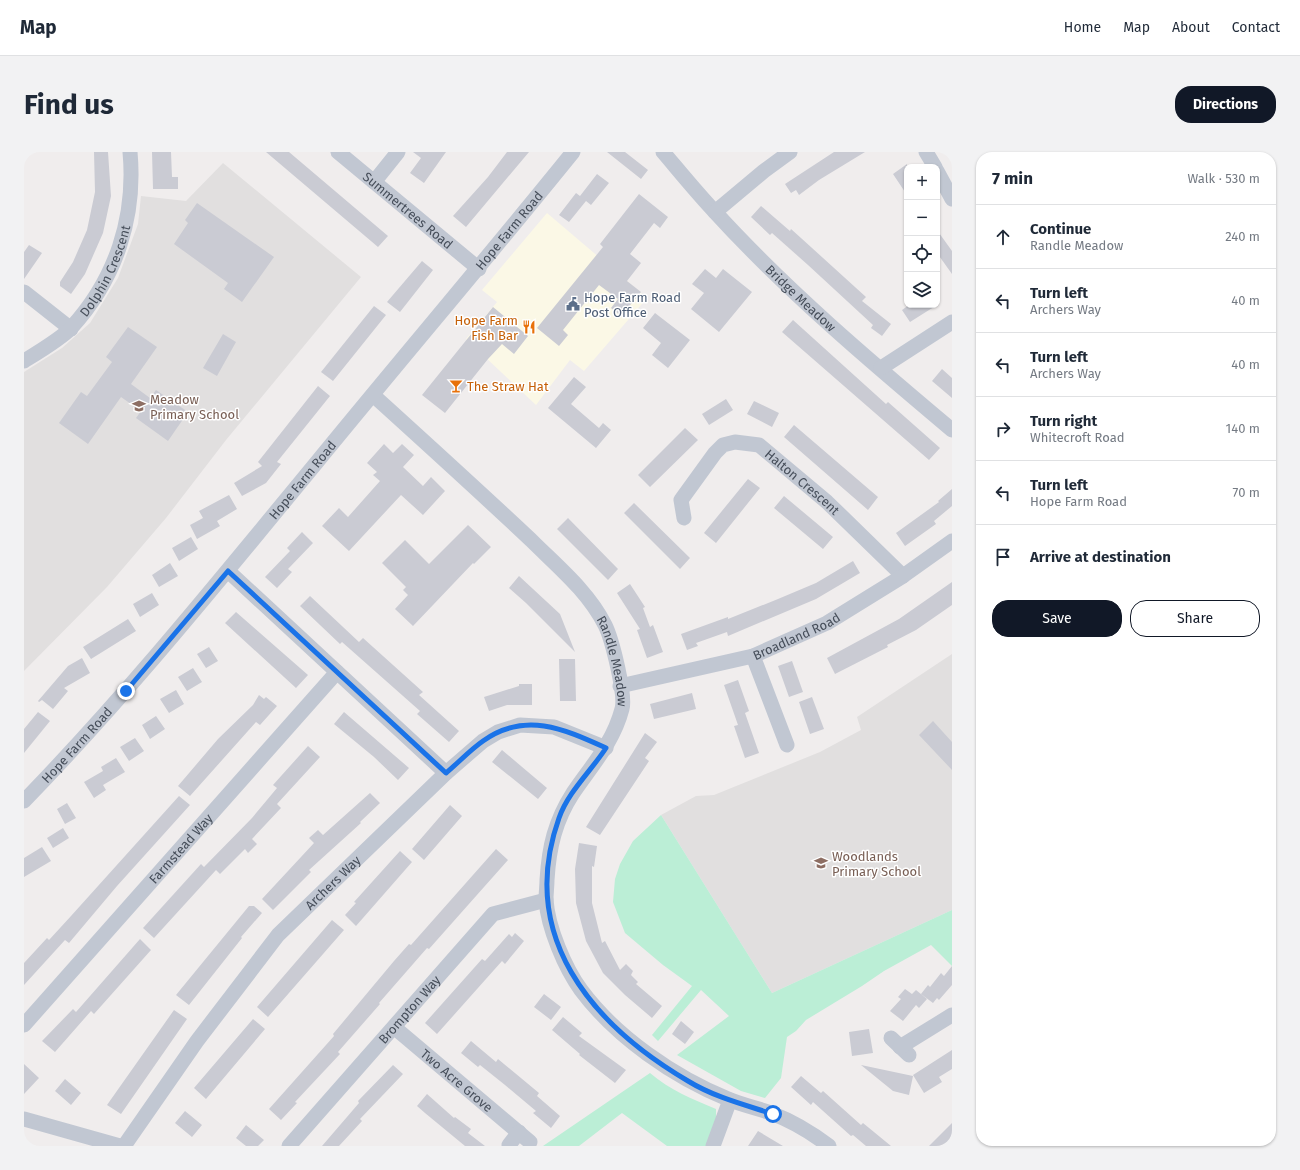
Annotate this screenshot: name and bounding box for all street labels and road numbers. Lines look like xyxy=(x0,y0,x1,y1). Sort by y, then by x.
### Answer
street label: Summertrees Road xyxy=(360,169,456,252)
street label: Hope Farm Road xyxy=(473,188,546,273)
street label: Dolphin Crescent xyxy=(77,223,133,320)
street label: Bridge Meadow xyxy=(762,262,839,335)
street label: Hope Farm Road xyxy=(266,438,339,522)
street label: Halton Crescent xyxy=(762,446,843,518)
street label: Broadland Road xyxy=(750,610,843,663)
street label: Randle Meadow xyxy=(594,613,630,707)
street label: Hope Farm Road xyxy=(39,704,115,786)
street label: Farmstead Way xyxy=(146,810,216,887)
street label: Archers Way xyxy=(302,852,364,913)
street label: Brompton Way xyxy=(376,972,444,1047)
street label: Two Acre Grove xyxy=(418,1046,496,1115)

